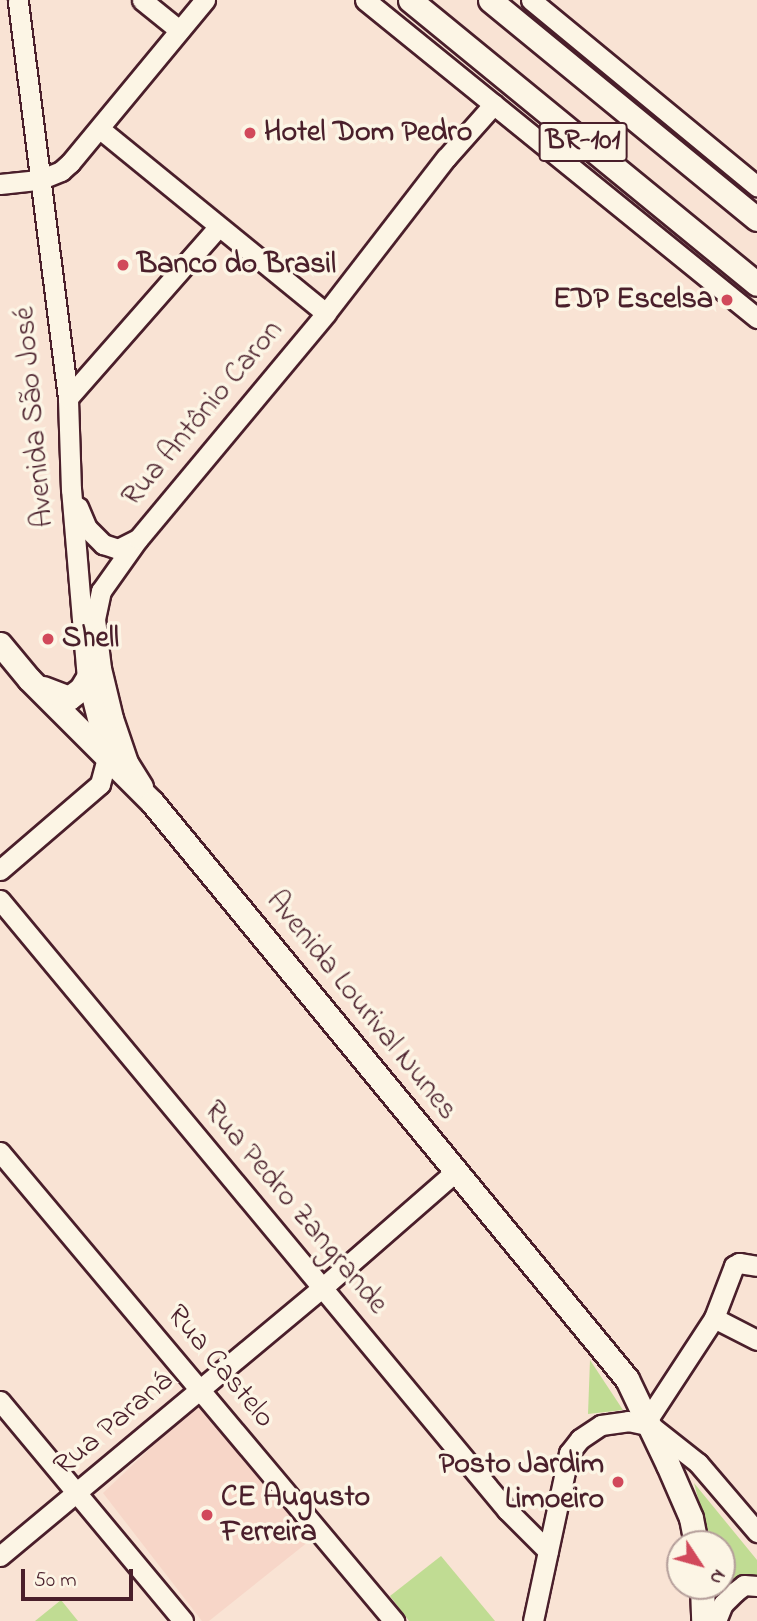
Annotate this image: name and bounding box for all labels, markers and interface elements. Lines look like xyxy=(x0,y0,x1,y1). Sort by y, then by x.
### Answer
place label: Hotel Dom Pedro xyxy=(264,115,472,151)
road number: BR-101 xyxy=(538,118,628,166)
marker: Hotel Dom Pedro xyxy=(242,125,258,141)
place label: Banco do Brasil xyxy=(137,247,336,283)
marker: Banco do Brasil xyxy=(115,257,131,273)
place label: EDP Escelsa xyxy=(553,282,713,318)
marker: EDP Escelsa xyxy=(719,292,735,308)
street label: Avenida São José xyxy=(7,305,63,529)
street label: Rua Antônio Caron xyxy=(115,314,291,514)
place label: Shell xyxy=(62,621,119,657)
marker: Shell xyxy=(40,631,56,647)
street label: Avenida Lourival Nunes xyxy=(257,884,465,1128)
street label: Rua Pedro Zangrande xyxy=(195,1094,395,1322)
street label: Rua Castelo xyxy=(158,1298,282,1436)
street label: Rua Paraná xyxy=(47,1364,181,1484)
place label: Posto Jardim Limoeiro xyxy=(439,1447,604,1518)
marker: Posto Jardim Limoeiro xyxy=(610,1474,626,1490)
place label: CE Augusto Ferreira xyxy=(221,1480,370,1550)
marker: CE Augusto Ferreira xyxy=(199,1507,215,1523)
north arrow xyxy=(666,1530,736,1600)
scale bar xyxy=(24,1554,136,1598)
text: N xyxy=(702,1563,731,1590)
text: 50 m xyxy=(34,1566,77,1596)

